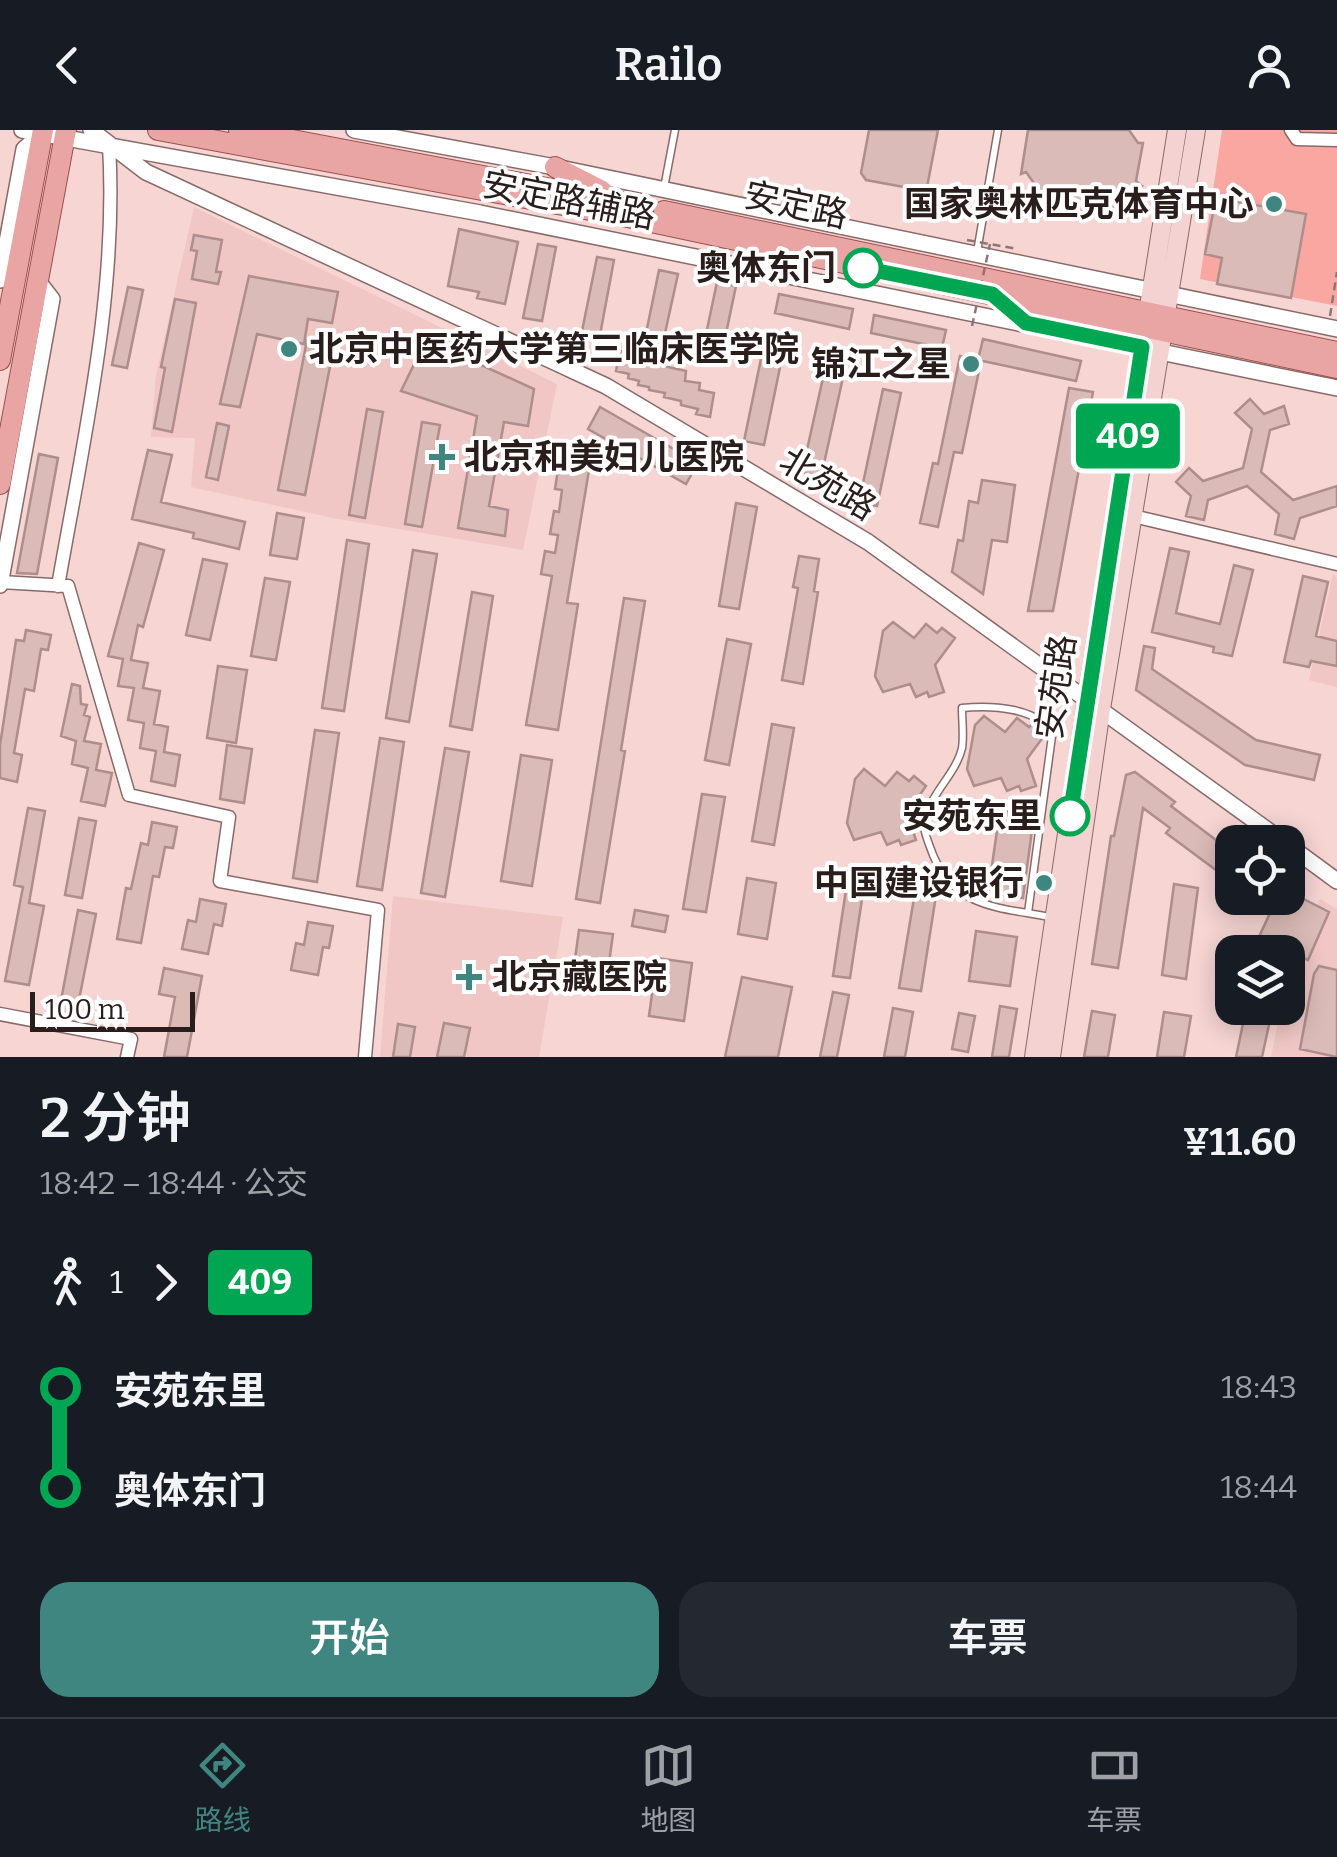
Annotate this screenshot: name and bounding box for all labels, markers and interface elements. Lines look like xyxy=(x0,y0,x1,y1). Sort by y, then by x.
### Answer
icon: back xyxy=(40,38,95,93)
text: Railo xyxy=(615,38,722,92)
icon: person xyxy=(1242,38,1297,93)
street label: 安定路辅路 xyxy=(479,163,659,237)
street label: 安定路 xyxy=(740,174,852,236)
place label: 国家奥林匹克体育中心 xyxy=(904,183,1254,225)
marker: 国家奥林匹克体育中心 xyxy=(1263,193,1285,215)
place label: 奥体东门 xyxy=(696,247,836,289)
marker: 奥体东门 xyxy=(844,249,882,287)
place label: 北京中医药大学第三临床医学院 xyxy=(309,328,799,370)
marker: 北京中医药大学第三临床医学院 xyxy=(278,338,300,360)
place label: 锦江之星 xyxy=(811,343,951,385)
marker: 锦江之星 xyxy=(960,353,982,375)
line badge: 409 xyxy=(1070,404,1186,468)
text: 409 xyxy=(1096,415,1160,457)
place label: 北京和美妇儿医院 xyxy=(464,436,744,478)
street label: 北苑路 xyxy=(772,439,884,529)
marker: 北京和美妇儿医院 xyxy=(429,444,455,470)
street label: 安苑路 xyxy=(1028,632,1084,742)
place label: 安苑东里 xyxy=(902,795,1042,837)
marker: 安苑东里 xyxy=(1051,797,1089,835)
map controls xyxy=(1215,825,1305,1025)
button: locate xyxy=(1215,825,1305,915)
place label: 中国建设银行 xyxy=(814,862,1024,904)
marker: 中国建设银行 xyxy=(1033,872,1055,894)
button: layers xyxy=(1215,935,1305,1025)
place label: 北京藏医院 xyxy=(492,956,667,998)
marker: 北京藏医院 xyxy=(456,964,482,990)
scale bar xyxy=(30,987,195,1031)
text: 100 m xyxy=(45,993,125,1026)
text: 2 分钟 xyxy=(40,1086,191,1152)
text: ¥11.60 xyxy=(1183,1119,1297,1165)
text: 18:42 – 18:44 · 公交 xyxy=(40,1164,308,1202)
icon: walk xyxy=(40,1255,95,1310)
icon: forward xyxy=(138,1255,193,1310)
text: 409 xyxy=(228,1261,292,1303)
text: 1 xyxy=(110,1263,123,1301)
text: 安苑东里 xyxy=(114,1368,266,1414)
text: 18:43 xyxy=(1221,1368,1297,1406)
text: 奥体东门 xyxy=(114,1468,266,1514)
text: 18:44 xyxy=(1220,1468,1297,1506)
button: 开始 xyxy=(40,1582,659,1697)
button: 车票 xyxy=(679,1582,1297,1697)
tab: 路线 xyxy=(195,1738,251,1838)
tab: 地图 xyxy=(640,1738,696,1838)
tab: 车票 xyxy=(1086,1738,1142,1838)

